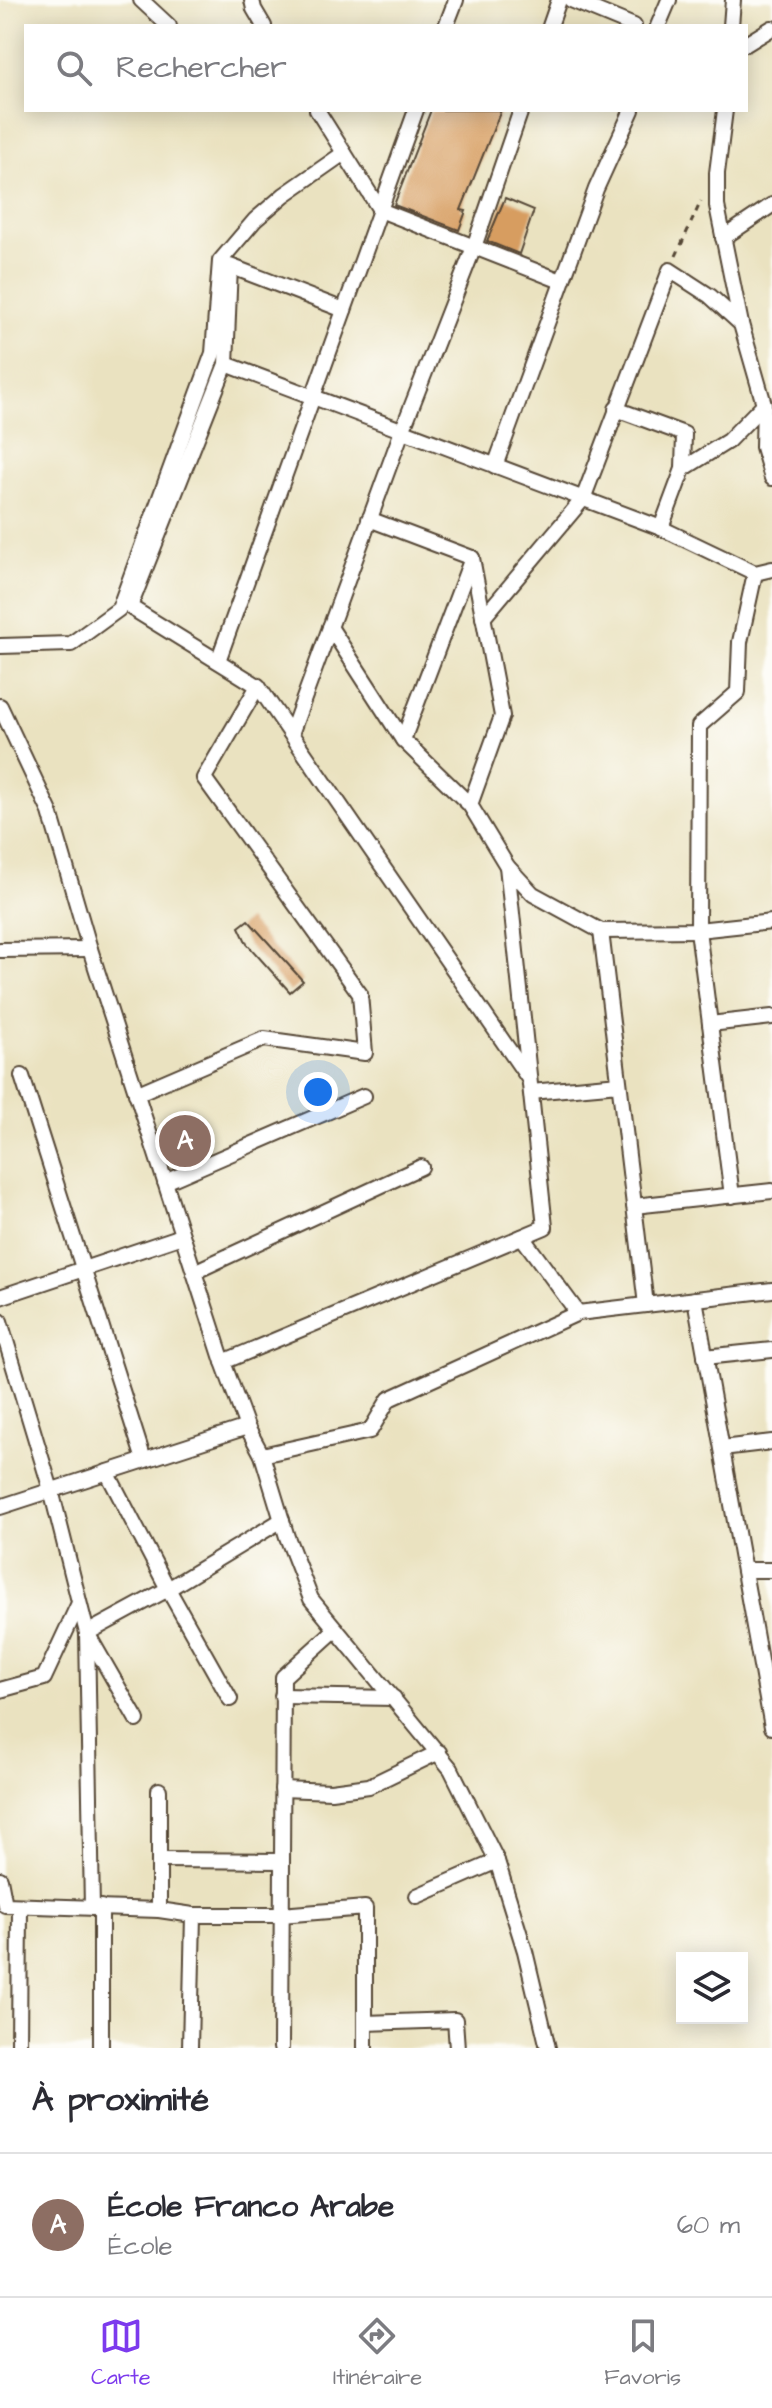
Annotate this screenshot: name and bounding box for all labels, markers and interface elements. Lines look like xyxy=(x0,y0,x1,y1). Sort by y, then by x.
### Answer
search box xyxy=(24,24,748,112)
icon: search xyxy=(52,46,96,90)
text: Rechercher xyxy=(116,47,287,89)
your location xyxy=(298,1072,338,1112)
pin: A xyxy=(159,1111,211,1171)
map controls xyxy=(676,1952,748,2024)
button: layers xyxy=(676,1952,748,2024)
text: À proximité xyxy=(32,2076,209,2124)
text: École Franco Arabe xyxy=(108,2186,394,2228)
text: A xyxy=(50,2207,66,2243)
text: 60 m xyxy=(677,2207,740,2243)
text: École xyxy=(108,2228,173,2264)
tab: Carte xyxy=(91,2314,151,2393)
tab: Itinéraire xyxy=(333,2314,422,2393)
tab: Favoris xyxy=(604,2314,681,2393)

